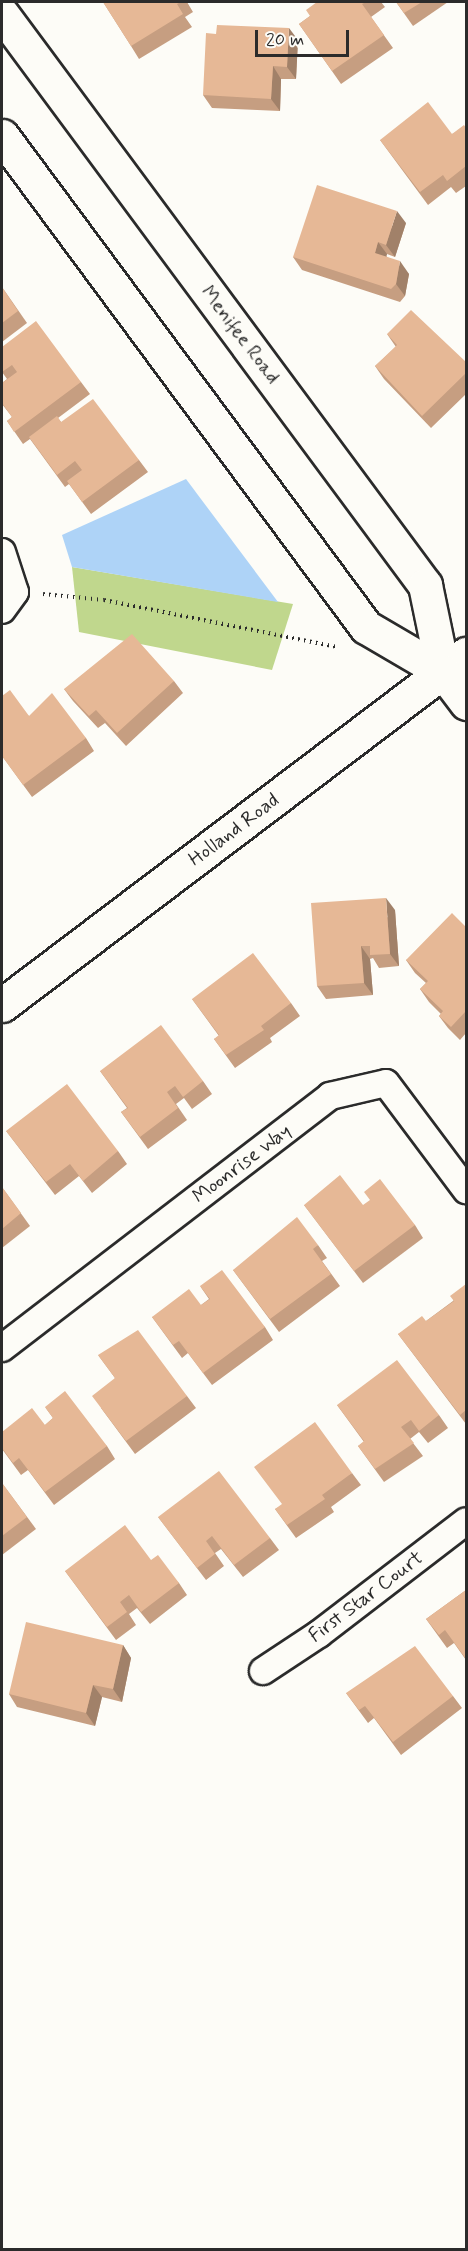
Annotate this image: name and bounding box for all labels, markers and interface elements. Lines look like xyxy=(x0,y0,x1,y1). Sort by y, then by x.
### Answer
scale bar xyxy=(258,18,352,56)
text: 20 m xyxy=(266,28,304,52)
street label: Menifee Road xyxy=(196,282,284,388)
street label: Holland Road xyxy=(185,789,283,871)
street label: Moonrise Way xyxy=(186,1118,298,1210)
street label: First Star Court xyxy=(305,1547,427,1647)

